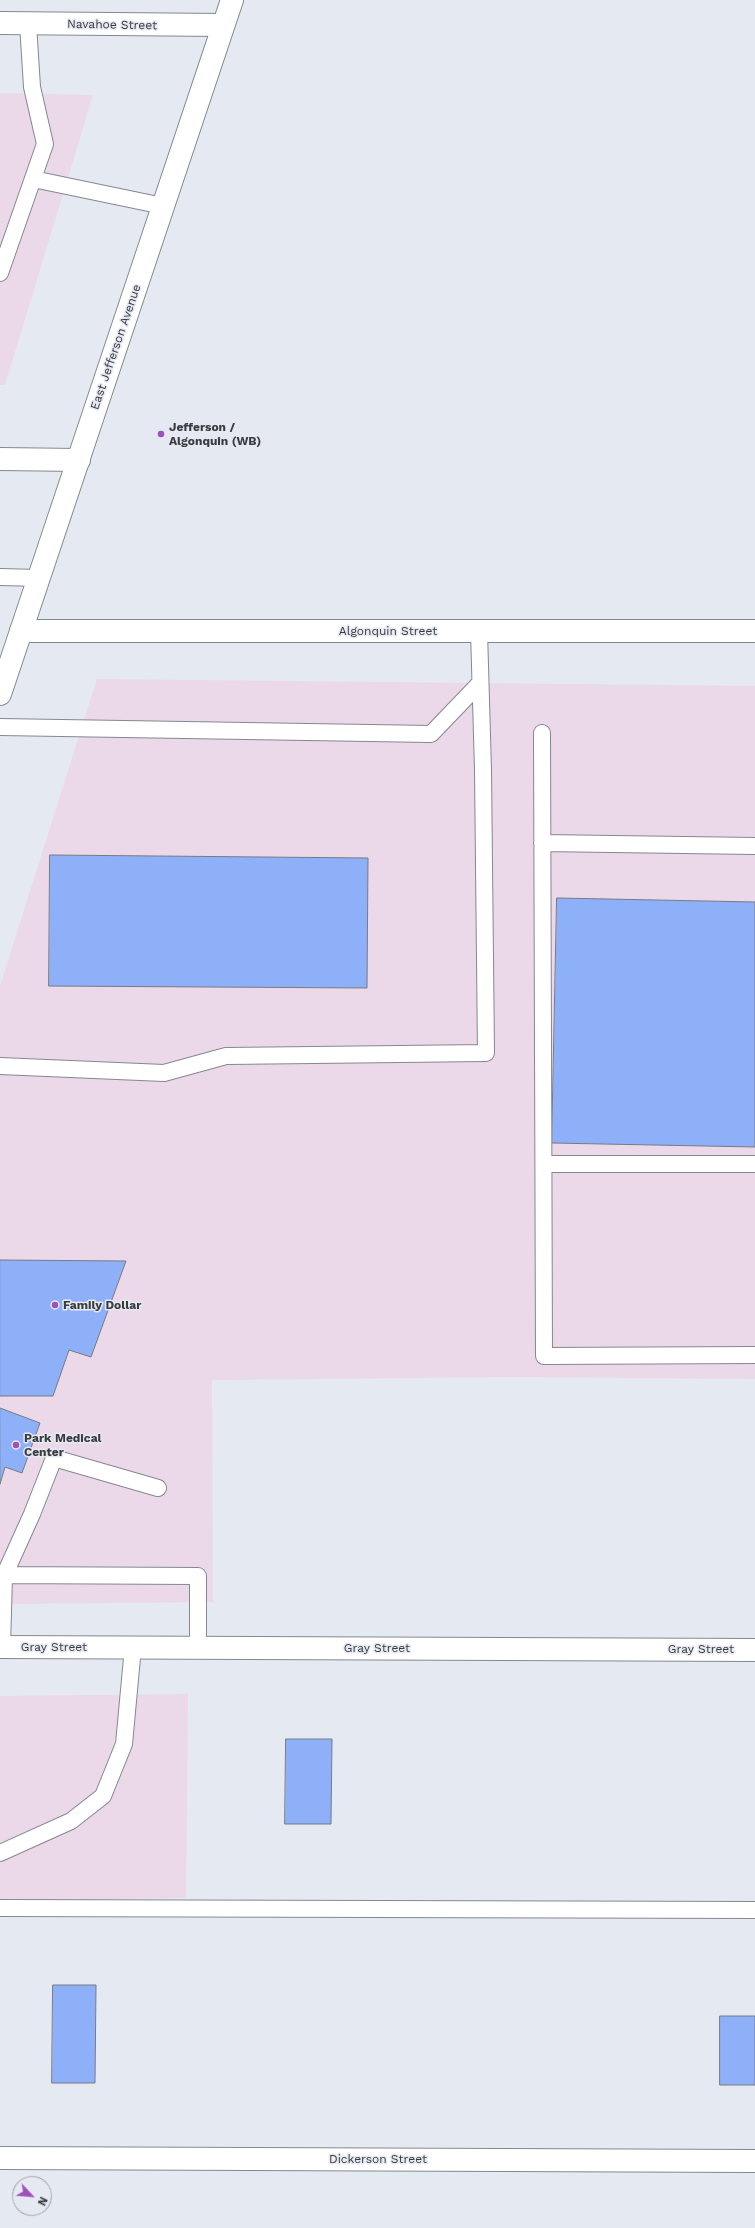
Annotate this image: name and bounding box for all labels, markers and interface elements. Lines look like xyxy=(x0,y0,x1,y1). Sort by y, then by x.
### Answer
street label: Navahoe Street xyxy=(67,17,157,33)
street label: East Jefferson Avenue xyxy=(88,282,144,412)
place label: Jefferson / Algonquin (WB) xyxy=(169,420,261,448)
marker: Jefferson / Algonquin (WB) xyxy=(156,429,166,439)
street label: Algonquin Street xyxy=(339,624,437,638)
place label: Family Dollar xyxy=(63,1298,141,1312)
marker: Family Dollar xyxy=(50,1300,60,1310)
place label: Park Medical Center xyxy=(24,1431,102,1459)
marker: Park Medical Center xyxy=(11,1440,21,1450)
street label: Gray Street xyxy=(21,1640,87,1654)
street label: Gray Street xyxy=(344,1641,410,1655)
street label: Gray Street xyxy=(668,1642,734,1656)
street label: Dickerson Street xyxy=(329,2152,427,2166)
north arrow xyxy=(12,2176,52,2216)
text: N xyxy=(35,2195,50,2208)

